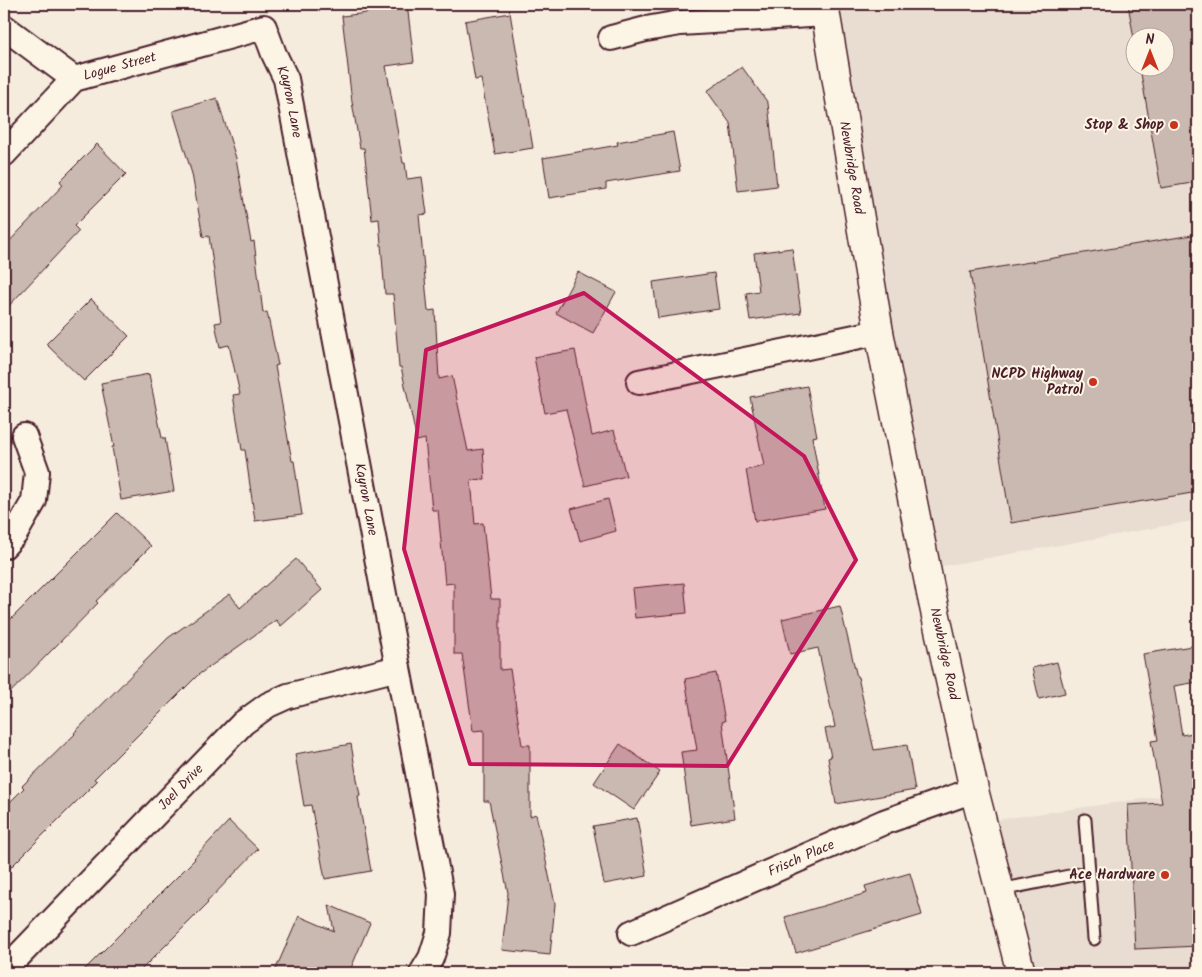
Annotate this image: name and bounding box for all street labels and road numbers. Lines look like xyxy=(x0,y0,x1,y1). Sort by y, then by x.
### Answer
street label: Logue Street xyxy=(81,46,159,87)
street label: Kayron Lane xyxy=(270,62,308,140)
street label: Newbridge Road xyxy=(833,119,870,217)
street label: Kayron Lane xyxy=(348,461,384,538)
street label: Newbridge Road xyxy=(923,605,965,703)
street label: Joel Drive xyxy=(153,759,209,816)
street label: Frisch Place xyxy=(764,834,839,883)

